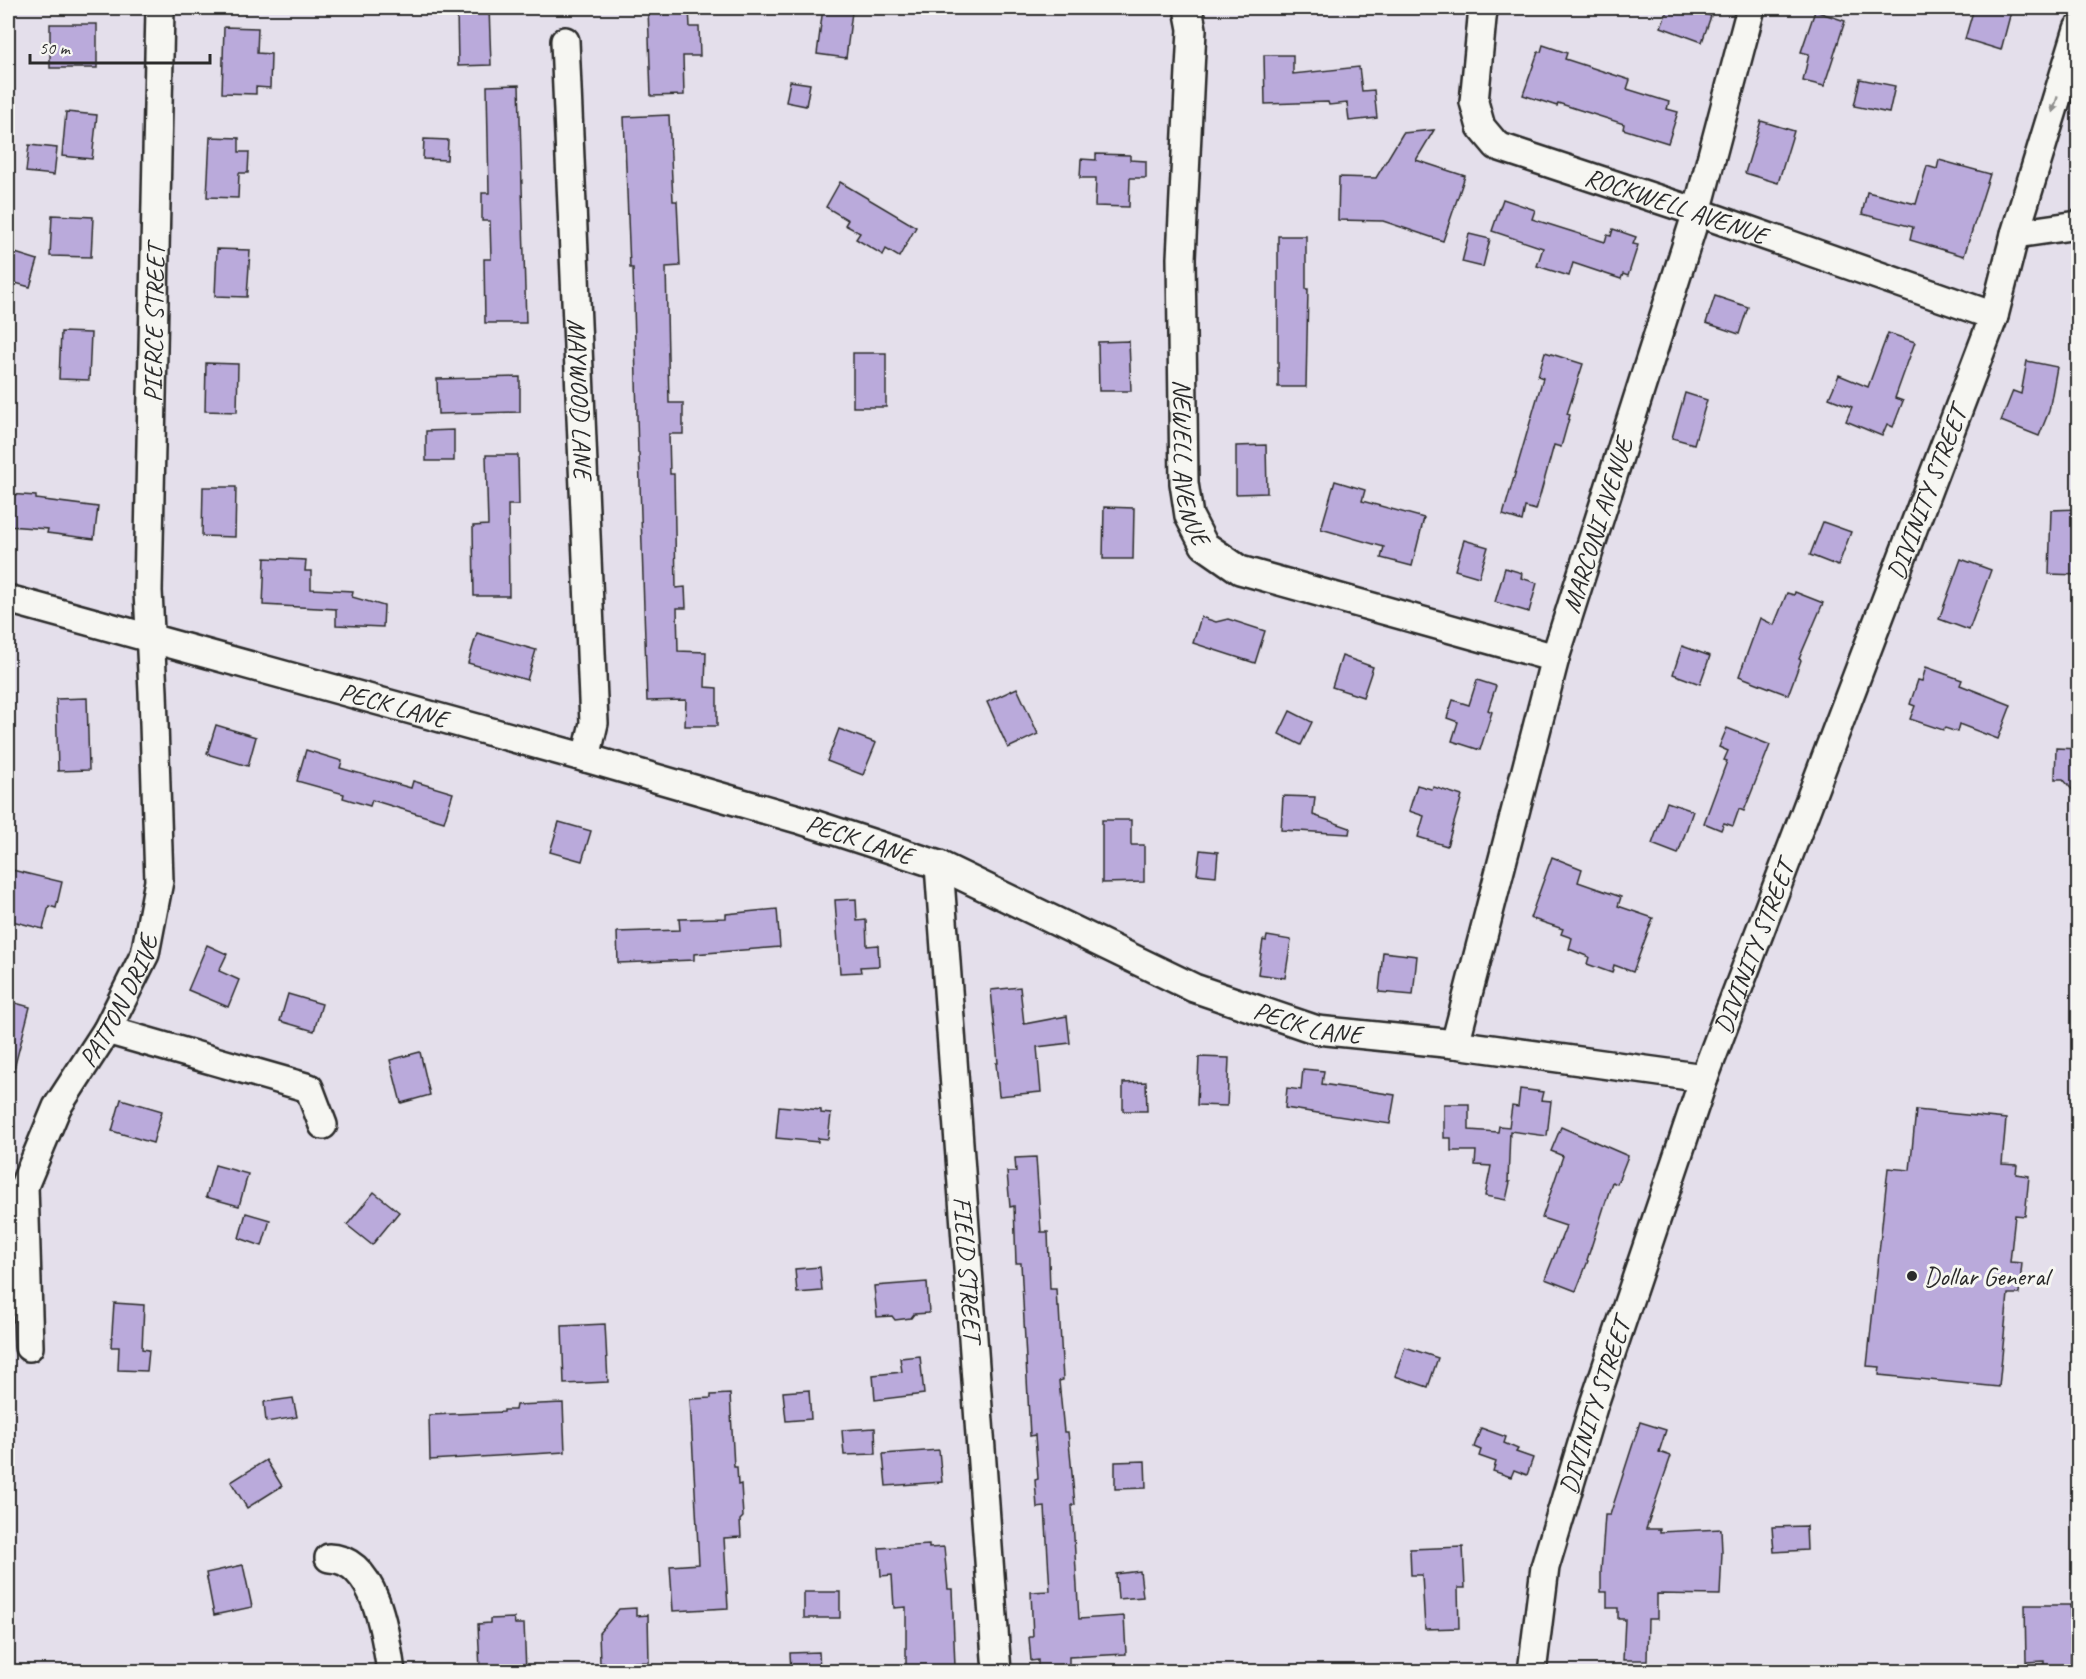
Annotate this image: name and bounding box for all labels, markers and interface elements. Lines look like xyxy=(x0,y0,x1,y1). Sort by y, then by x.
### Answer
scale bar xyxy=(30,27,210,65)
text: 50 m xyxy=(39,37,72,59)
one-way arrow xyxy=(2050,96,2059,114)
street label: ROCKWELL AVENUE xyxy=(1581,160,1775,253)
street label: PIERCE STREET xyxy=(136,239,172,402)
street label: MAYWOOD LANE xyxy=(560,318,600,483)
street label: NEWELL AVENUE xyxy=(1166,379,1219,555)
street label: DIVINITY STREET xyxy=(1879,396,1977,584)
street label: MARCONI AVENUE xyxy=(1555,431,1642,617)
street label: PECK LANE xyxy=(336,675,455,737)
street label: PECK LANE xyxy=(802,807,921,874)
street label: DIVINITY STREET xyxy=(1707,850,1804,1038)
street label: PATTON DRIVE xyxy=(71,929,166,1073)
street label: PECK LANE xyxy=(1249,994,1367,1052)
street label: FIELD STREET xyxy=(946,1195,990,1348)
place label: Dollar General xyxy=(1924,1260,2053,1293)
marker: Dollar General xyxy=(1905,1269,1919,1283)
street label: DIVINITY STREET xyxy=(1552,1308,1641,1498)

